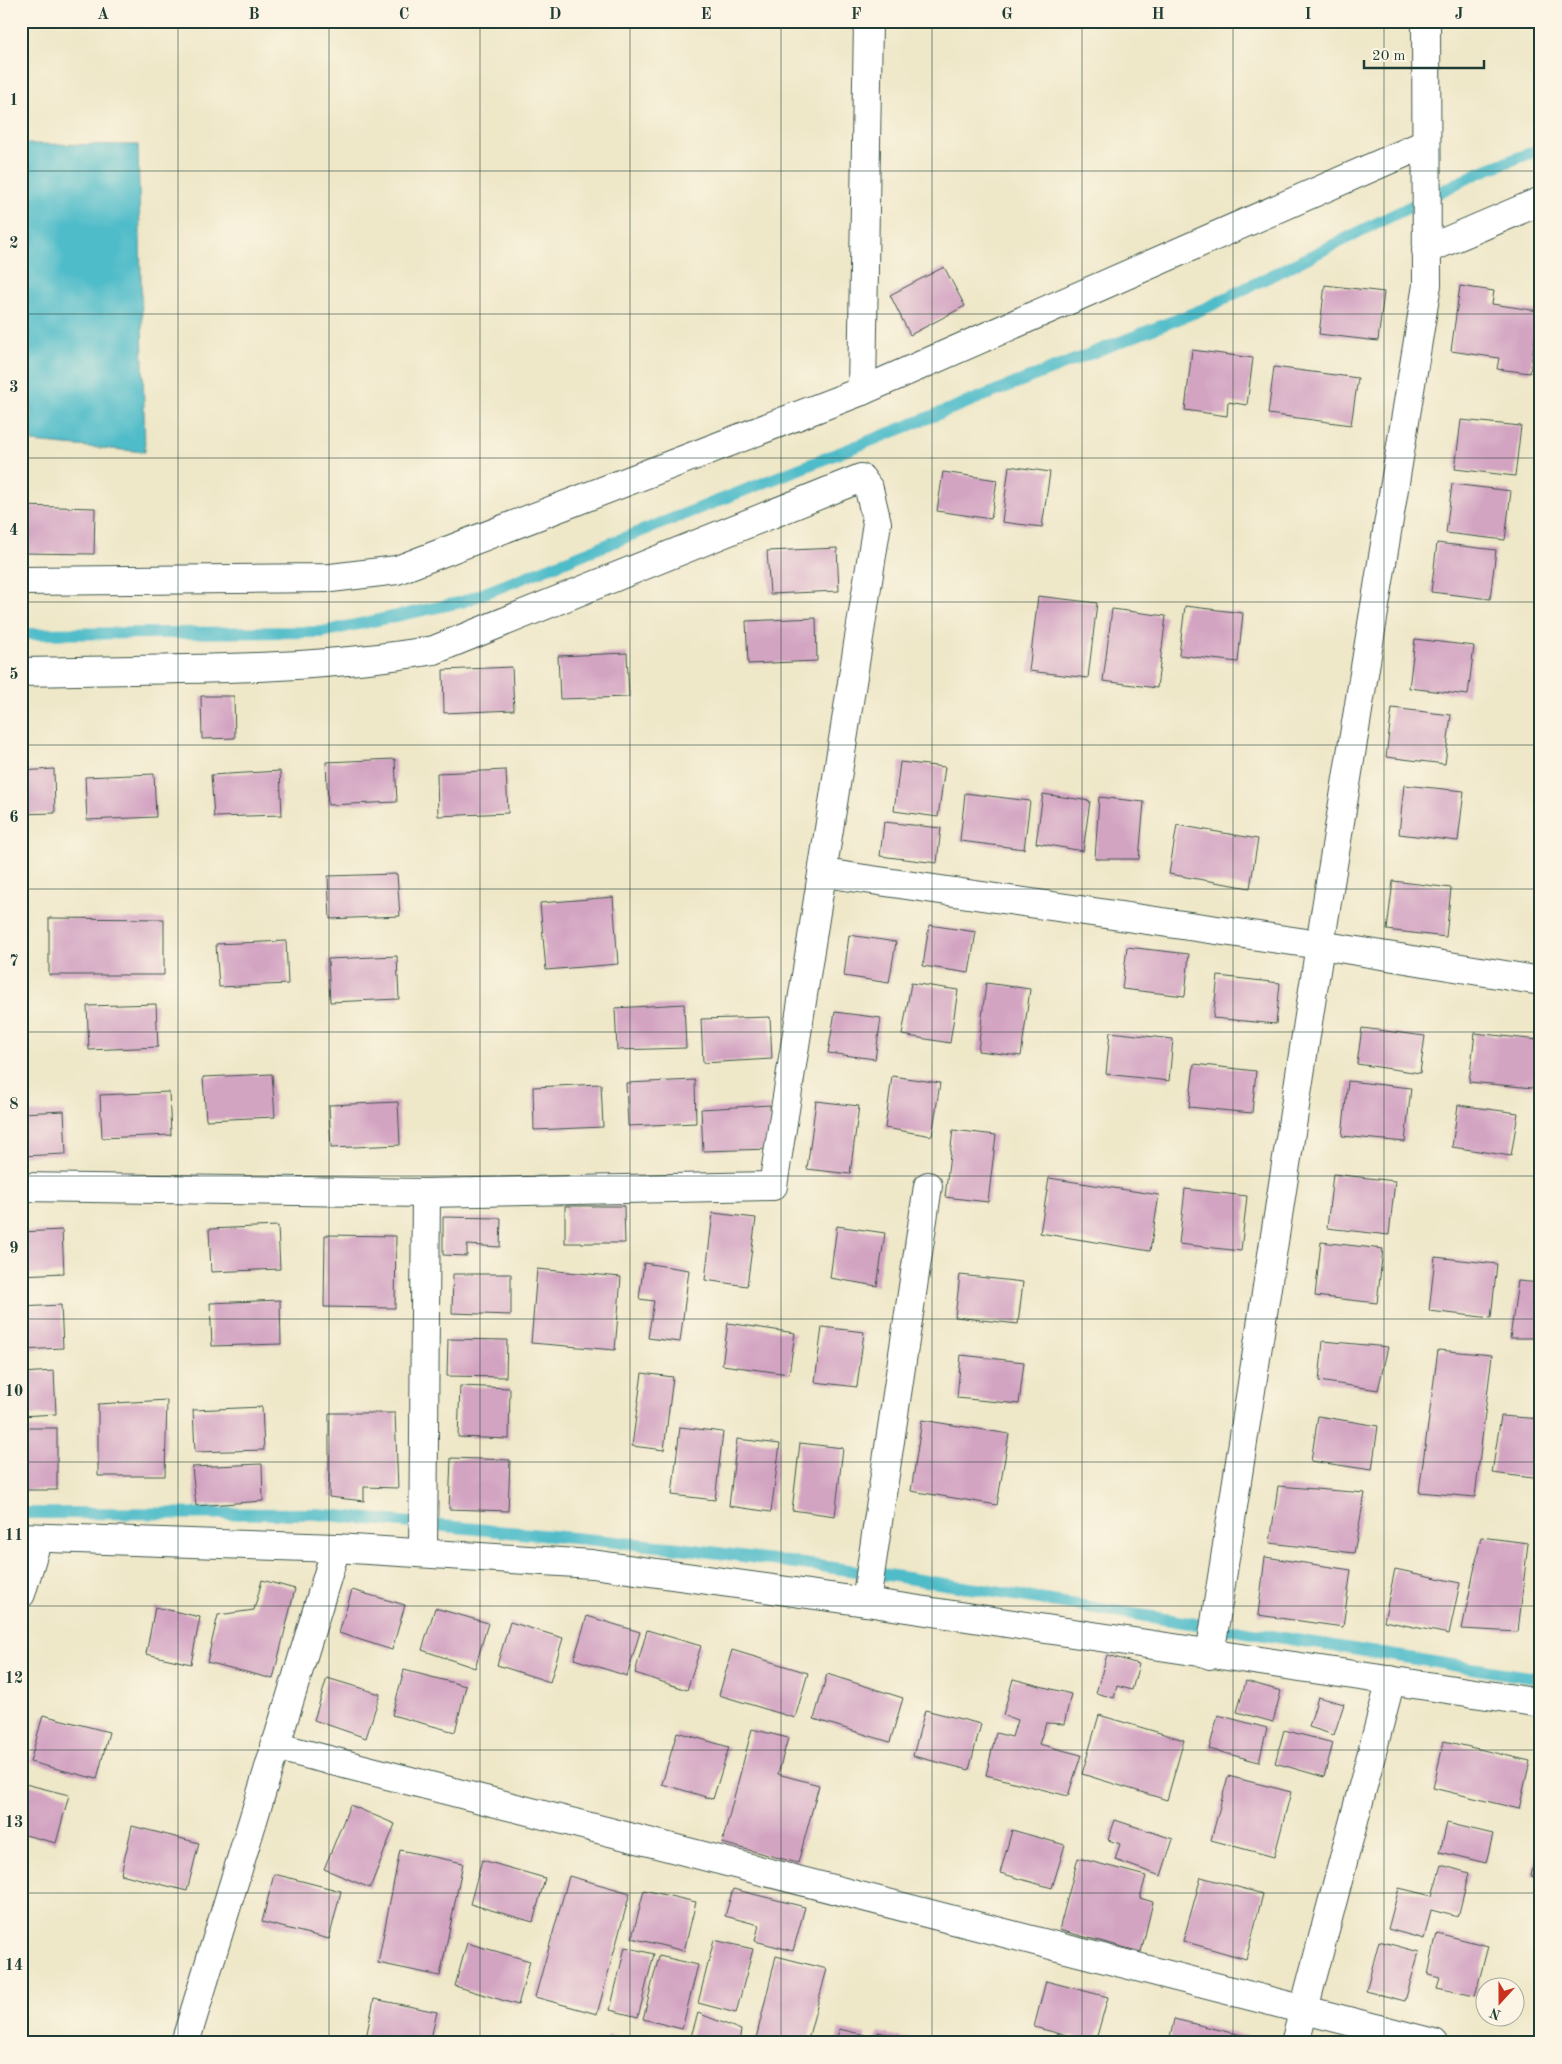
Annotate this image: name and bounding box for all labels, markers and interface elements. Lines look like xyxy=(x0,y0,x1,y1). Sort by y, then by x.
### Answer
text: A xyxy=(97,7,109,23)
text: B xyxy=(248,7,260,23)
text: C xyxy=(399,7,409,23)
text: D xyxy=(549,7,561,23)
text: E xyxy=(700,7,712,23)
text: F xyxy=(851,7,862,23)
text: G xyxy=(1001,7,1013,23)
text: H xyxy=(1151,7,1165,23)
text: I xyxy=(1304,7,1312,23)
text: J xyxy=(1455,7,1464,23)
scale bar xyxy=(1364,38,1484,70)
text: 20 m xyxy=(1372,49,1406,64)
text: 1 xyxy=(9,93,19,109)
text: 2 xyxy=(9,236,19,252)
text: 3 xyxy=(9,380,19,396)
text: 4 xyxy=(9,523,19,539)
text: 5 xyxy=(9,667,19,683)
text: 6 xyxy=(9,810,19,826)
text: 7 xyxy=(9,954,19,970)
text: 8 xyxy=(9,1097,19,1113)
text: 9 xyxy=(9,1241,19,1257)
text: 10 xyxy=(5,1384,23,1400)
text: 11 xyxy=(5,1528,23,1544)
text: 12 xyxy=(5,1671,23,1687)
text: 13 xyxy=(5,1815,23,1831)
text: 14 xyxy=(5,1958,23,1974)
north arrow xyxy=(1474,1976,1524,2026)
text: N xyxy=(1488,2005,1503,2022)

